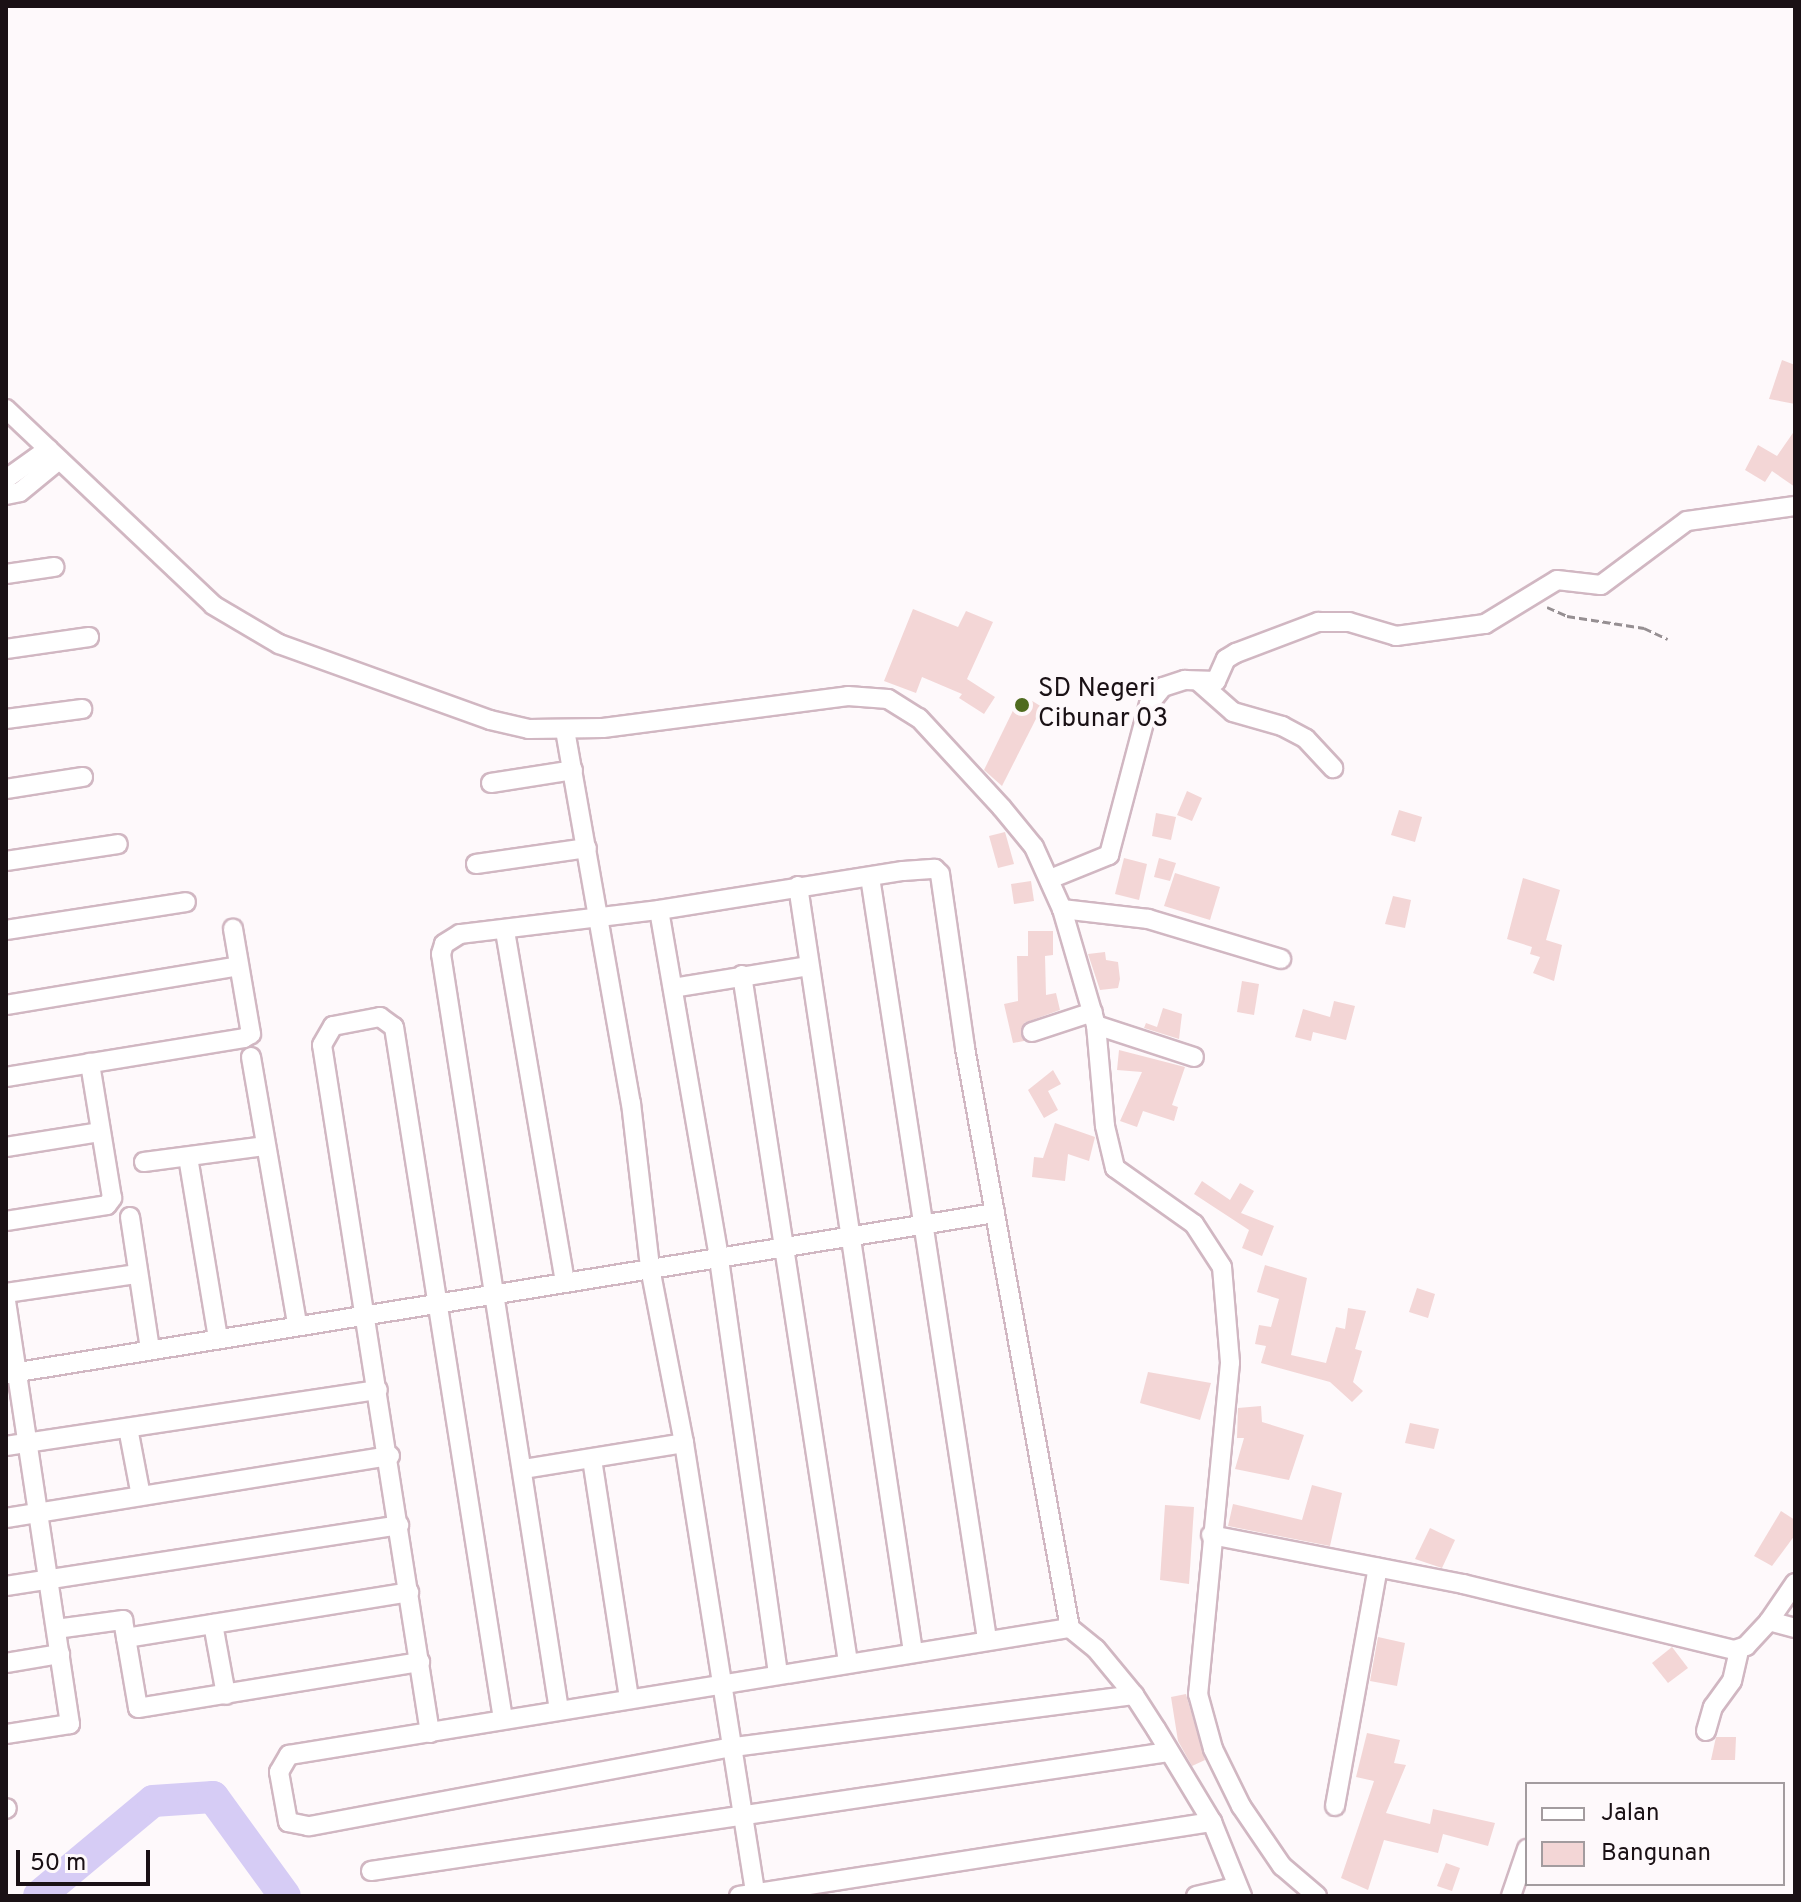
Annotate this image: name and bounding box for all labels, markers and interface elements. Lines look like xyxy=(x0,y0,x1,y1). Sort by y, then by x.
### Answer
place label: SD Negeri Cibunar 03 xyxy=(1038,674,1168,736)
marker: SD Negeri Cibunar 03 xyxy=(1013,696,1031,714)
legend xyxy=(1525,1782,1785,1886)
text: Jalan xyxy=(1601,1799,1659,1829)
scale bar xyxy=(20,1834,154,1884)
text: Bangunan xyxy=(1601,1839,1711,1869)
text: 50 m xyxy=(30,1849,86,1879)

